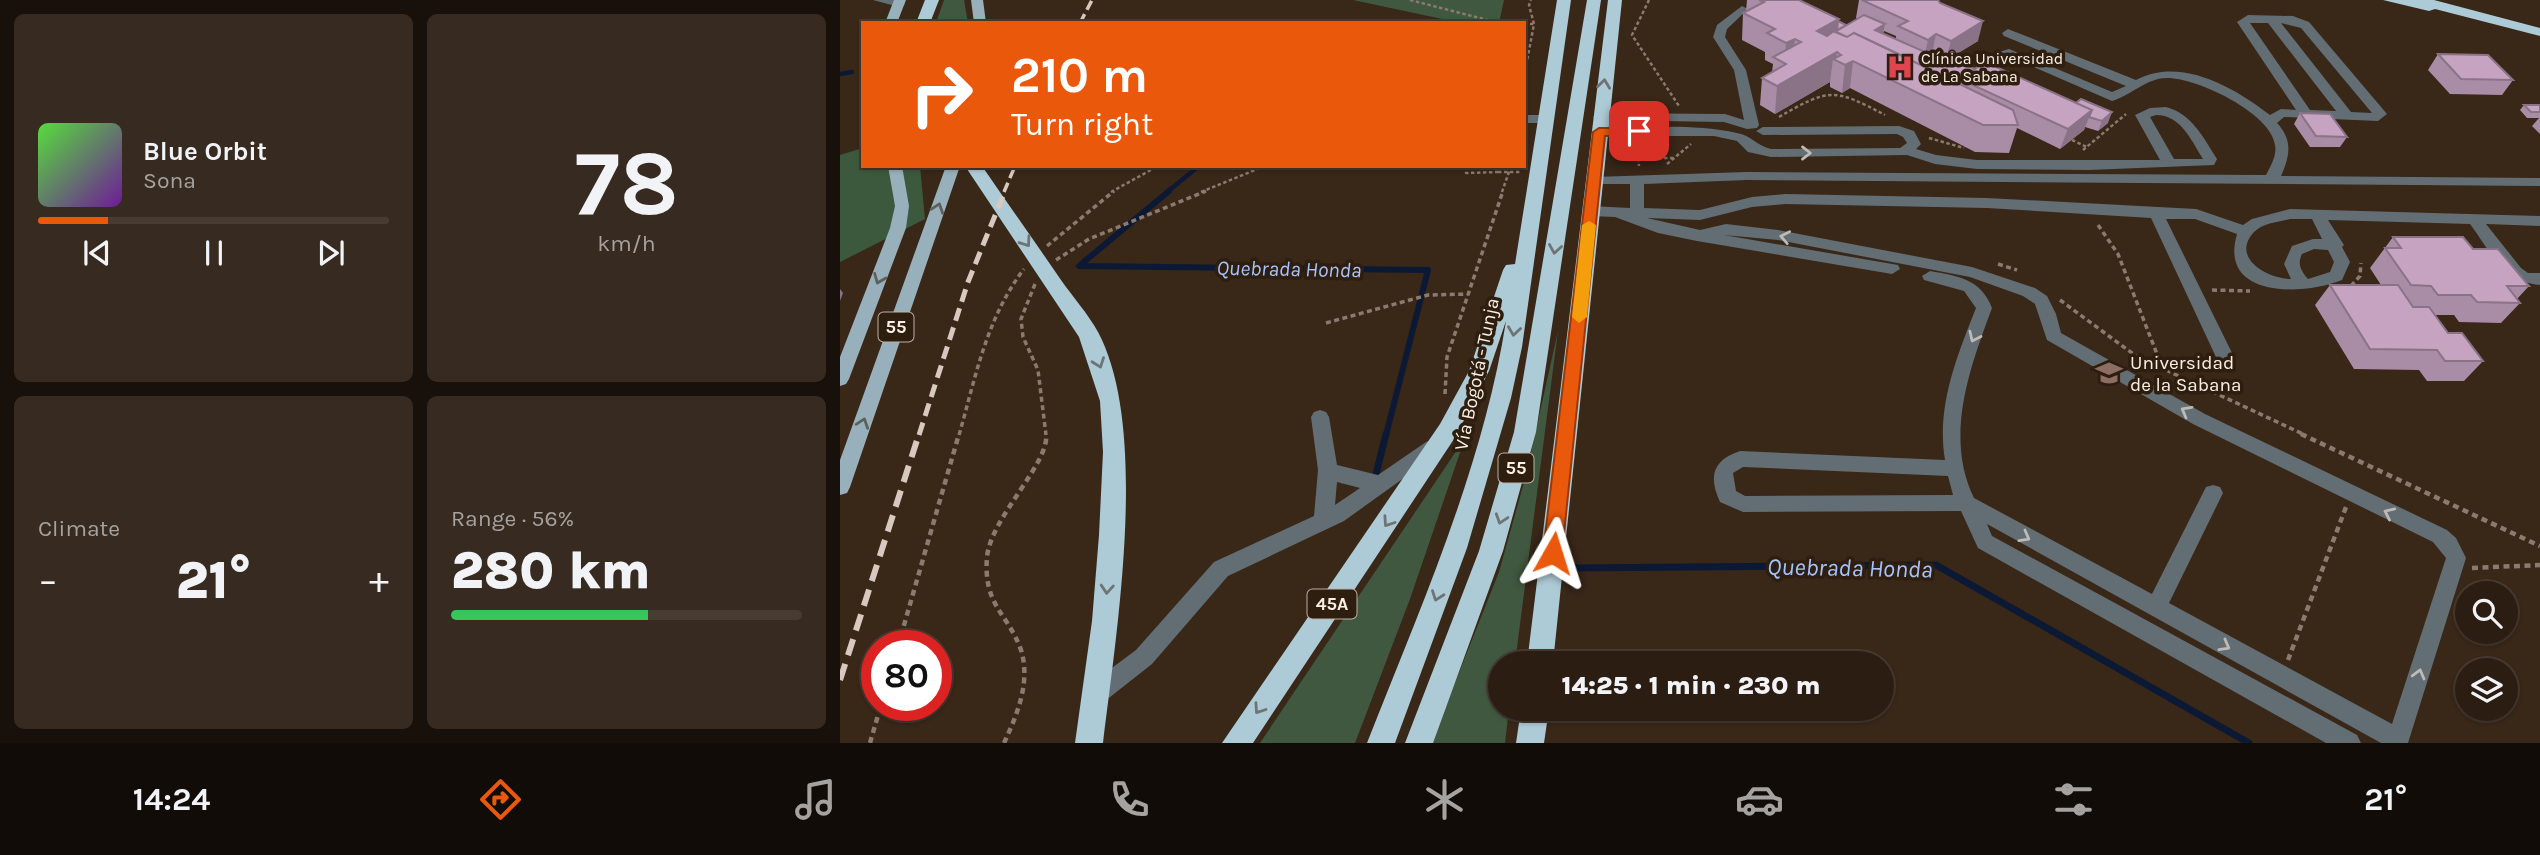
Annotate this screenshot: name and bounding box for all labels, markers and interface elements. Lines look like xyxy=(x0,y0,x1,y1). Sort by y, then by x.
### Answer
text: 210 m xyxy=(1011,47,1148,104)
icon: right xyxy=(896,49,987,140)
place label: Clínica Universidad de La Sabana xyxy=(1921,49,2063,86)
hospital icon: Clínica Universidad de La Sabana xyxy=(1885,52,1915,82)
one-way arrow xyxy=(1597,78,1612,90)
pin xyxy=(1609,101,1669,161)
text: Turn right xyxy=(1011,106,1153,143)
icon: arrive xyxy=(1620,112,1658,150)
text: 78 xyxy=(574,131,679,237)
text: Blue Orbit xyxy=(143,136,267,167)
one-way arrow xyxy=(1802,145,1812,161)
text: Sona xyxy=(143,167,196,194)
one-way arrow xyxy=(930,203,944,215)
text: km/h xyxy=(597,230,656,257)
one-way arrow xyxy=(1779,230,1791,245)
icon: previous xyxy=(78,234,116,272)
icon: pause xyxy=(195,234,233,272)
icon: next xyxy=(312,234,350,272)
one-way arrow xyxy=(1018,234,1030,247)
one-way arrow xyxy=(1548,243,1563,254)
water label: Quebrada Honda xyxy=(1216,256,1362,282)
one-way arrow xyxy=(874,273,888,285)
street label: Vía Bogotá - Tunja xyxy=(1450,296,1504,453)
road number: 55 xyxy=(878,312,914,342)
one-way arrow xyxy=(1507,326,1522,337)
one-way arrow xyxy=(1968,330,1982,342)
place label: Universidad de la Sabana xyxy=(2130,352,2241,396)
one-way arrow xyxy=(1091,357,1105,369)
school or university icon: Universidad de la Sabana xyxy=(2094,358,2124,388)
one-way arrow xyxy=(2180,406,2193,419)
one-way arrow xyxy=(855,417,869,430)
road number: 55 xyxy=(1498,454,1534,482)
text: Range · 56% xyxy=(451,505,574,532)
one-way arrow xyxy=(2384,507,2396,521)
one-way arrow xyxy=(1495,513,1509,525)
one-way arrow xyxy=(1384,514,1396,527)
text: Climate xyxy=(38,515,120,542)
position arrow xyxy=(1516,516,1590,590)
one-way arrow xyxy=(2018,529,2031,542)
text: 280 km xyxy=(451,540,651,601)
text: 21° xyxy=(176,550,251,611)
water label: Quebrada Honda xyxy=(1767,553,1933,583)
text: − xyxy=(38,558,58,603)
text: + xyxy=(369,558,389,603)
map controls xyxy=(2455,581,2518,721)
button: search xyxy=(2455,581,2518,644)
one-way arrow xyxy=(1100,584,1115,595)
road number: 45A xyxy=(1308,590,1356,618)
one-way arrow xyxy=(1431,590,1445,602)
speed limit sign: 80 xyxy=(861,630,952,721)
one-way arrow xyxy=(2218,638,2230,651)
button: layers xyxy=(2455,658,2518,721)
one-way arrow xyxy=(2411,669,2425,681)
text: 14:25 · 1 min · 230 m xyxy=(1562,670,1820,701)
one-way arrow xyxy=(1254,702,1267,715)
icon: directions xyxy=(476,775,525,824)
icon: music xyxy=(791,775,840,824)
icon: phone xyxy=(1105,775,1154,824)
icon: climate xyxy=(1420,775,1469,824)
icon: car xyxy=(1735,775,1784,824)
icon: filters xyxy=(2049,775,2098,824)
text: 14:24 xyxy=(133,781,210,818)
text: 21° xyxy=(2364,781,2407,818)

